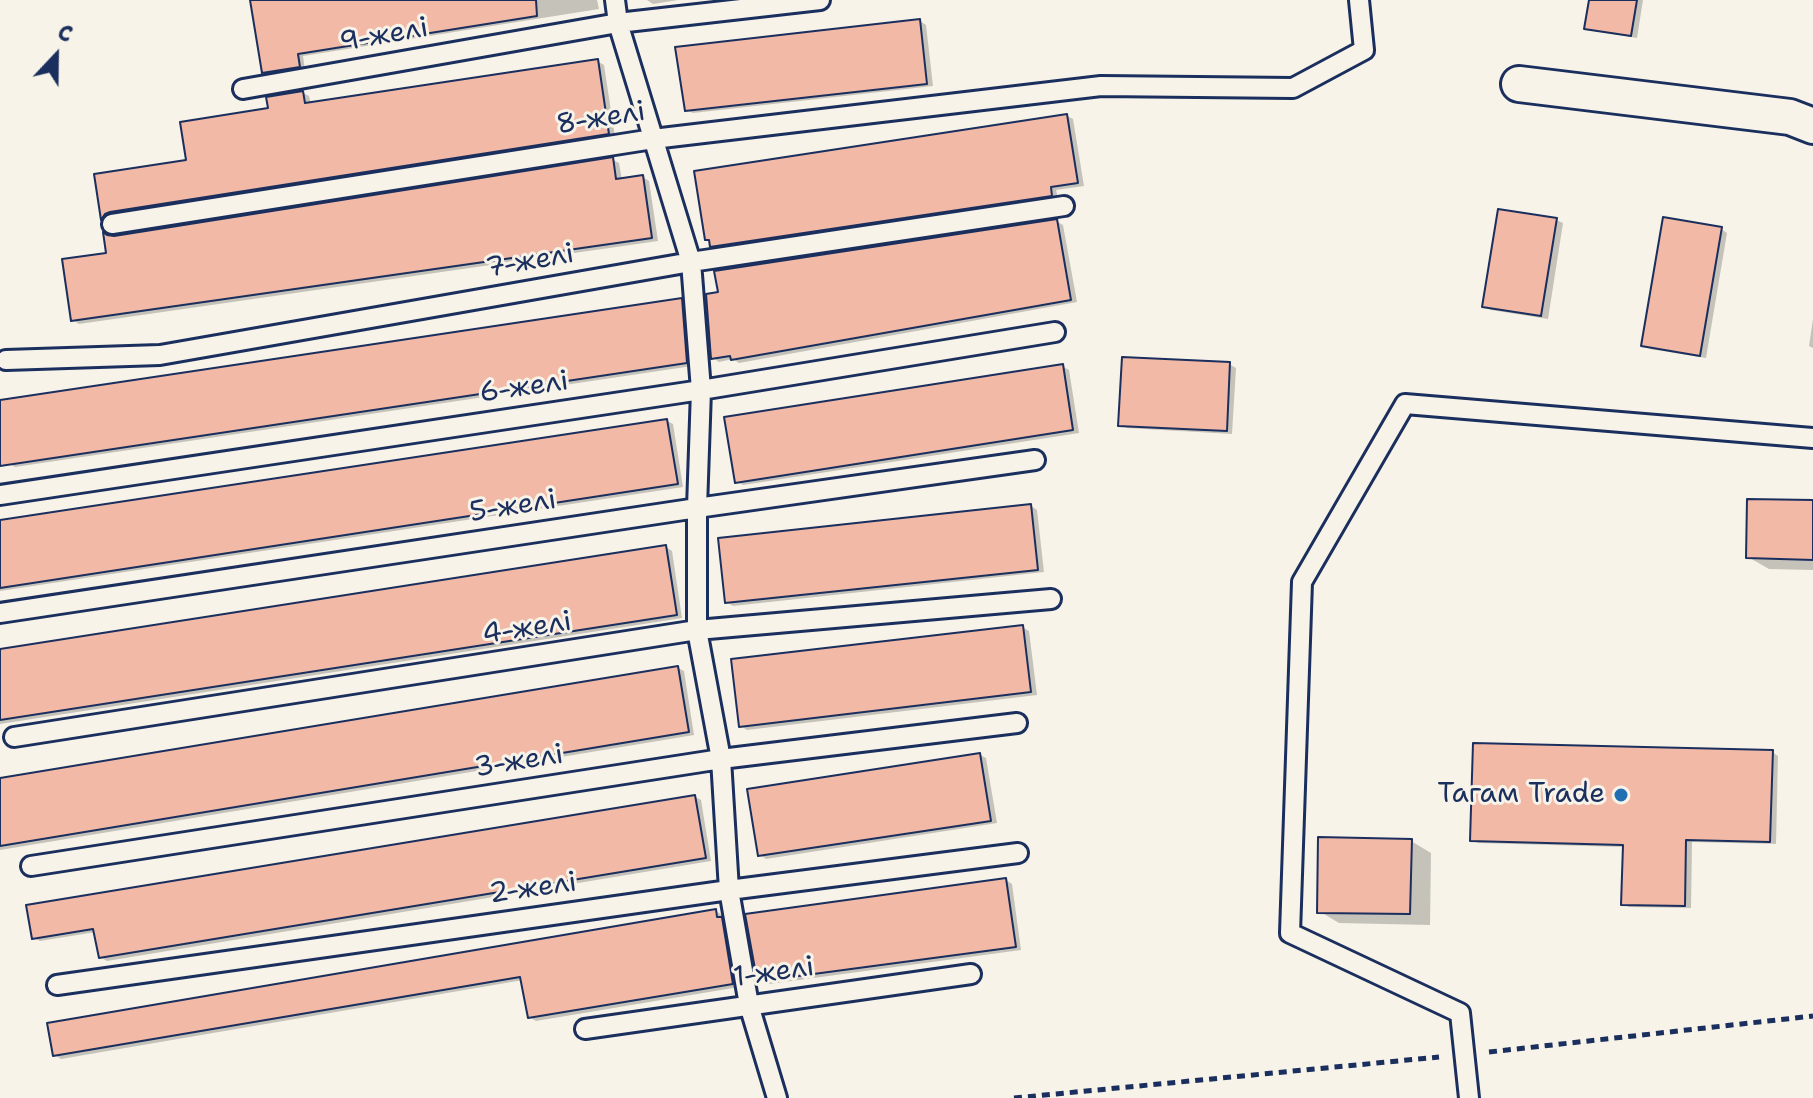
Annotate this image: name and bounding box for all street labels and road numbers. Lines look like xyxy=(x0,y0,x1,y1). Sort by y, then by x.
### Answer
street label: 9-желі xyxy=(337,12,431,60)
street label: 8-желі xyxy=(554,95,648,143)
street label: 7-желі xyxy=(483,238,577,286)
street label: 6-желі xyxy=(477,365,571,411)
street label: 5-желі xyxy=(467,484,559,530)
street label: 4-желі xyxy=(480,605,574,653)
street label: 3-желі xyxy=(472,738,566,786)
street label: 2-желі xyxy=(487,866,579,912)
street label: 1-желі xyxy=(732,951,816,995)

